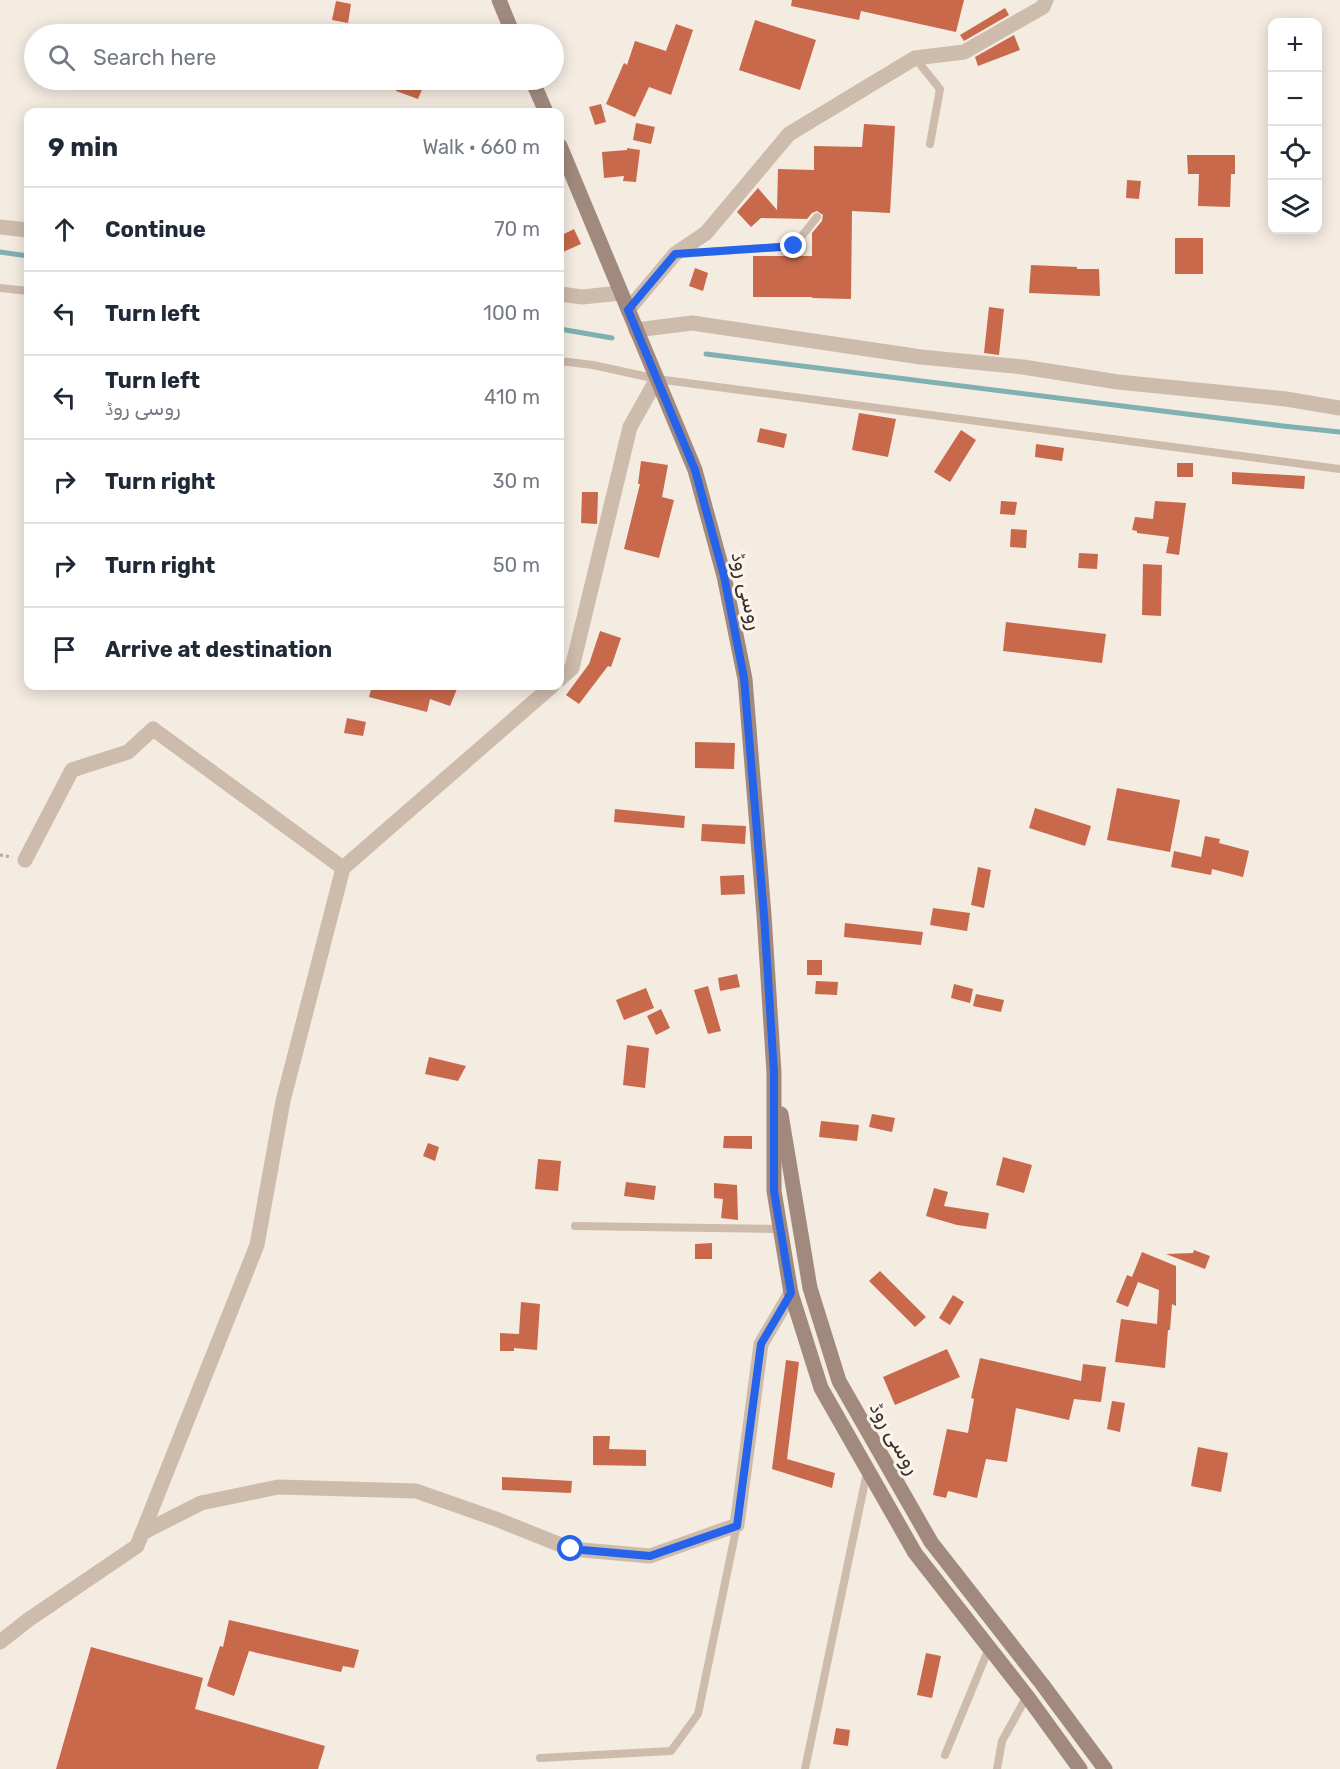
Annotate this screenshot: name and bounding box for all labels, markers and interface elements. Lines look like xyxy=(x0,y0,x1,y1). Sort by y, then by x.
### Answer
map controls xyxy=(1268,18,1322,234)
button: + xyxy=(1268,18,1322,72)
search box xyxy=(24,24,564,90)
icon: search xyxy=(45,41,78,74)
text: Search here xyxy=(93,44,216,71)
button: − xyxy=(1268,72,1322,126)
button: locate xyxy=(1268,126,1322,180)
text: 9 min xyxy=(48,132,118,163)
text: Walk · 660 m xyxy=(422,135,540,159)
button: layers xyxy=(1268,180,1322,234)
icon: ahead xyxy=(48,213,81,246)
text: Continue xyxy=(105,216,206,243)
text: 70 m xyxy=(494,217,540,241)
route end xyxy=(780,232,806,258)
icon: left xyxy=(48,297,81,330)
text: Turn left xyxy=(105,300,200,327)
text: 100 m xyxy=(483,301,540,325)
text: Turn left xyxy=(105,367,200,394)
icon: left xyxy=(48,381,81,414)
text: 410 m xyxy=(484,385,540,409)
text: روسی روڈ xyxy=(105,396,181,420)
icon: right xyxy=(48,465,81,498)
text: Turn right xyxy=(105,468,215,495)
text: 30 m xyxy=(493,469,540,493)
icon: right xyxy=(48,549,81,582)
street label: روسی روڈ xyxy=(725,549,769,633)
text: Turn right xyxy=(105,552,215,579)
text: 50 m xyxy=(493,553,540,577)
icon: arrive xyxy=(48,633,81,666)
text: Arrive at destination xyxy=(105,636,332,663)
street label: روسی روڈ xyxy=(864,1397,926,1479)
route start xyxy=(557,1535,583,1561)

